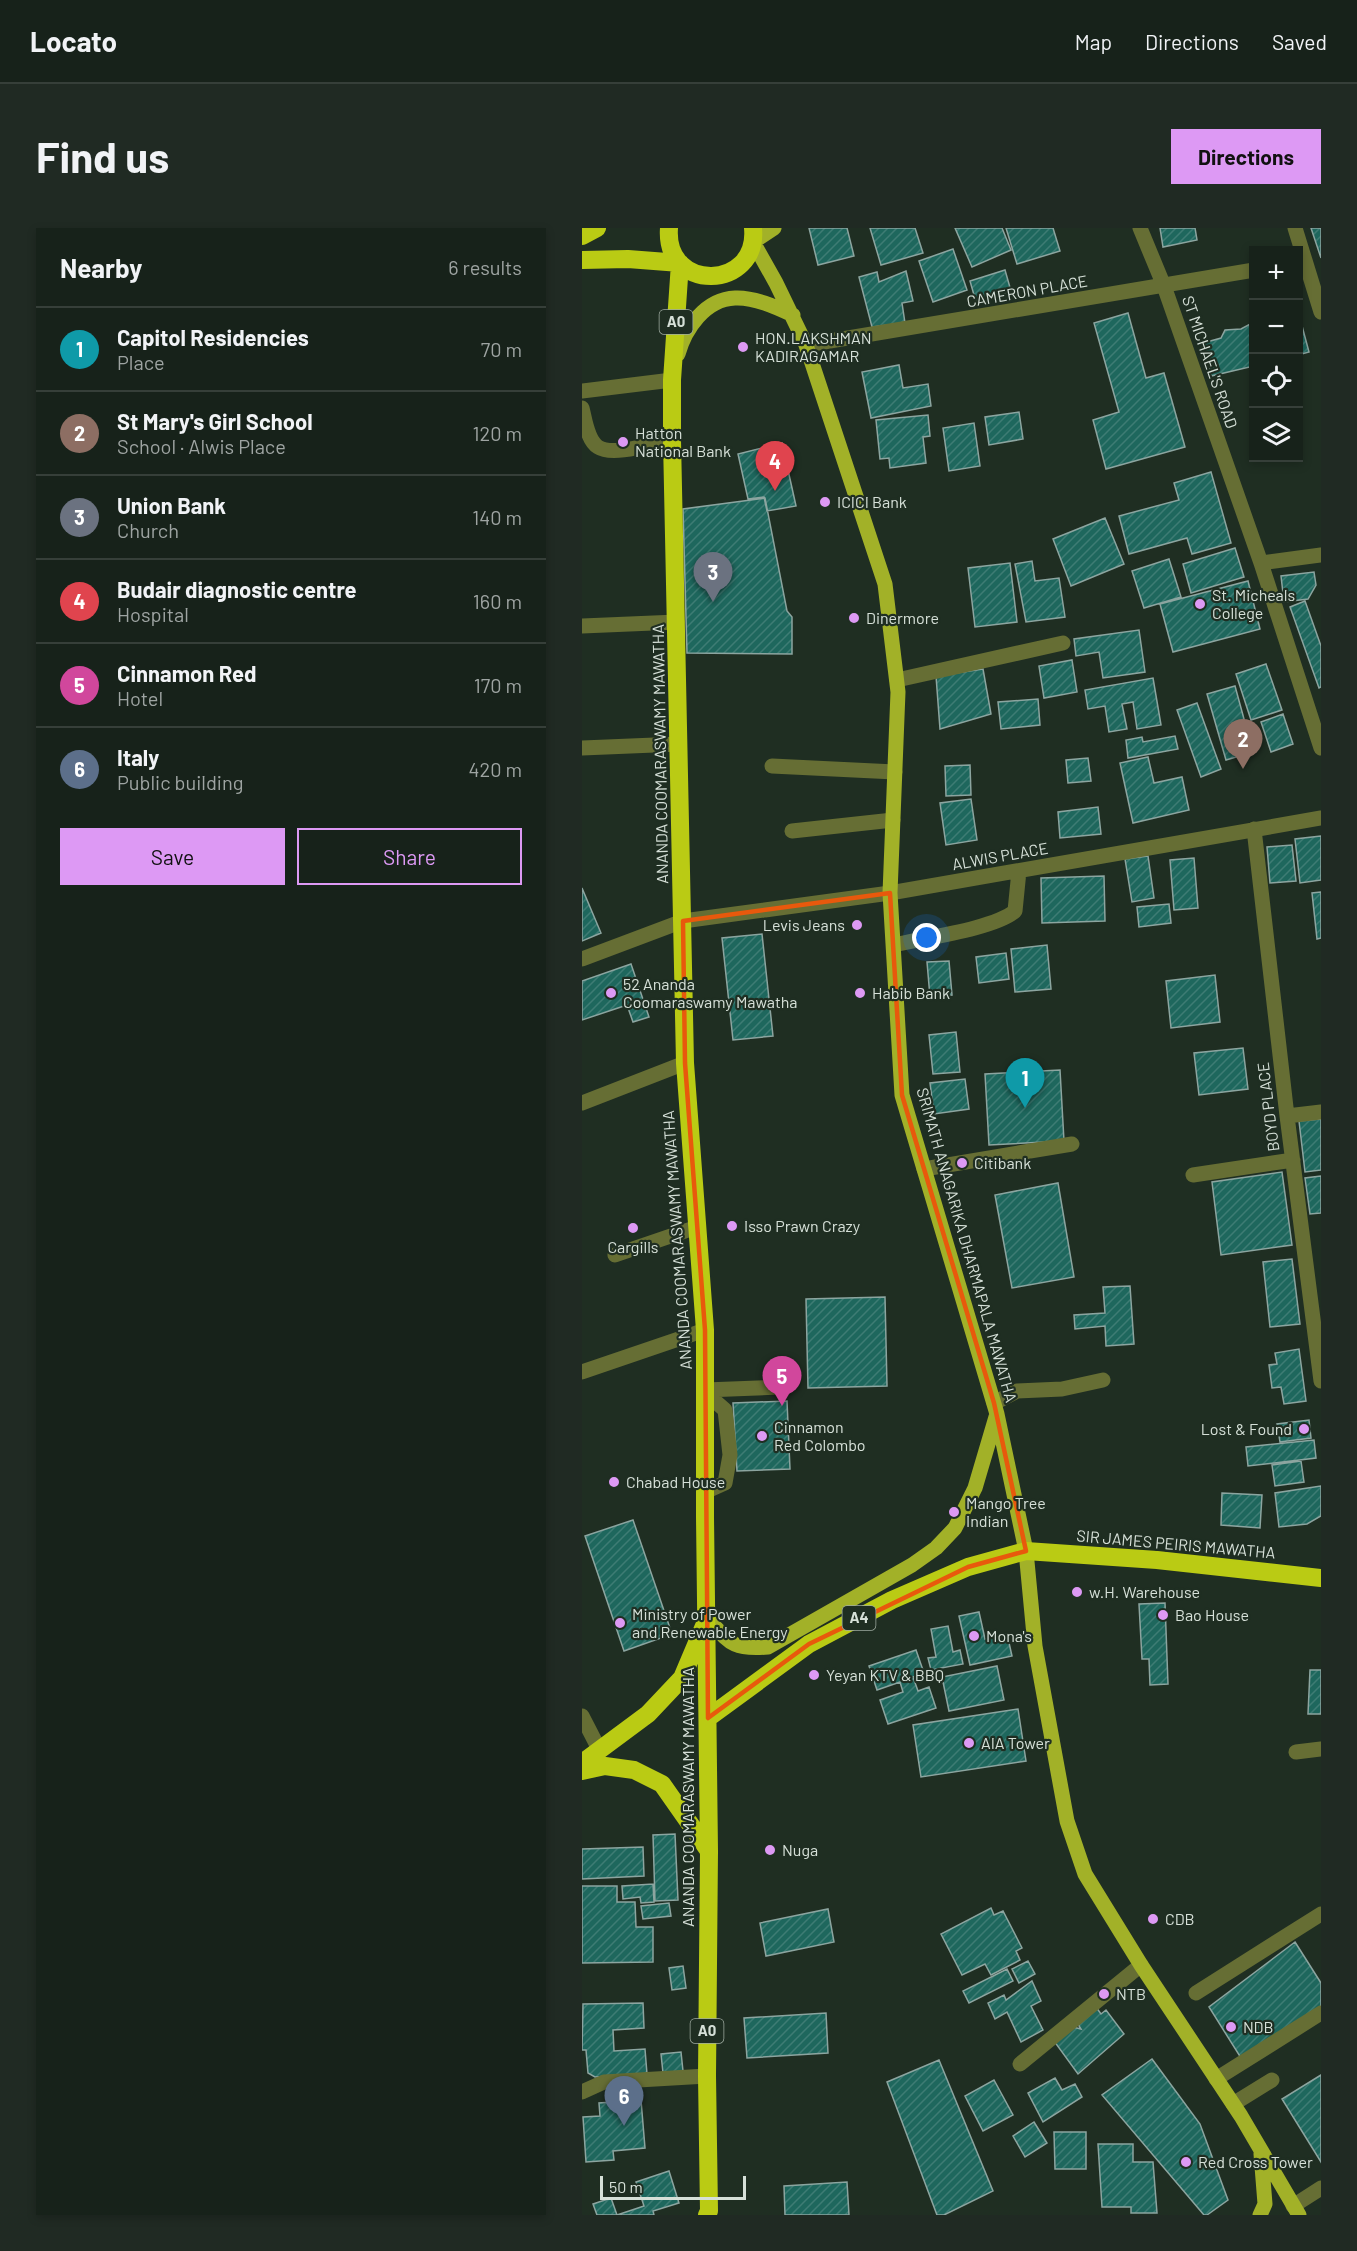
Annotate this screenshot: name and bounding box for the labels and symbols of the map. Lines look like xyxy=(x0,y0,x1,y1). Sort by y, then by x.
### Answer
street label: CAMERON PLACE xyxy=(965,271,1089,310)
street label: ST MICHAEL'S ROAD xyxy=(1179,293,1242,431)
road number: A0 xyxy=(660,310,692,334)
place label: HON.LAKSHMAN KADIRAGAMAR xyxy=(755,328,872,365)
marker: HON.LAKSHMAN KADIRAGAMAR xyxy=(736,340,750,354)
place label: Hatton National Bank xyxy=(635,423,731,460)
marker: Hatton National Bank xyxy=(616,435,630,449)
pin: 4 xyxy=(756,442,794,491)
place label: ICICI Bank xyxy=(837,492,907,511)
marker: ICICI Bank xyxy=(818,495,832,509)
pin: 3 xyxy=(694,552,732,602)
place label: St. Micheals College xyxy=(1212,585,1295,622)
marker: St. Micheals College xyxy=(1193,597,1207,611)
place label: Dinermore xyxy=(866,608,939,627)
marker: Dinermore xyxy=(847,611,861,625)
street label: ANANDA COOMARASWAMY MAWATHA xyxy=(648,624,671,884)
pin: 2 xyxy=(1224,720,1262,769)
street label: ALWIS PLACE xyxy=(950,838,1049,873)
place label: Levis Jeans xyxy=(763,915,845,934)
marker: Levis Jeans xyxy=(850,918,864,932)
your location xyxy=(912,923,941,952)
place label: 52 Ananda Coomaraswamy Mawatha xyxy=(623,974,798,1011)
place label: Habib Bank xyxy=(872,983,950,1002)
marker: 52 Ananda Coomaraswamy Mawatha xyxy=(604,986,618,1000)
marker: Habib Bank xyxy=(853,986,867,1000)
pin: 1 xyxy=(1006,1058,1044,1108)
street label: BOYD PLACE xyxy=(1253,1061,1282,1153)
street label: SRIMATH ANAGARIKA DHARMAPALA MAWATHA xyxy=(913,1085,1022,1405)
street label: ANANDA COOMARASWAMY MAWATHA xyxy=(658,1110,695,1370)
place label: Citibank xyxy=(974,1153,1031,1172)
marker: Citibank xyxy=(955,1156,969,1170)
place label: Isso Prawn Crazy xyxy=(744,1216,861,1235)
marker: Isso Prawn Crazy xyxy=(725,1219,739,1233)
marker: Cargills xyxy=(626,1221,640,1235)
place label: Cargills xyxy=(607,1237,659,1256)
pin: 5 xyxy=(762,1356,802,1406)
place label: Cinnamon Red Colombo xyxy=(774,1417,866,1454)
place label: Lost & Found xyxy=(1201,1419,1292,1438)
marker: Lost & Found xyxy=(1297,1422,1311,1436)
marker: Cinnamon Red Colombo xyxy=(755,1429,769,1443)
place label: Chabad House xyxy=(626,1472,725,1491)
marker: Chabad House xyxy=(607,1475,621,1489)
place label: Mango Tree Indian xyxy=(966,1493,1046,1530)
marker: Mango Tree Indian xyxy=(947,1505,961,1519)
street label: SIR JAMES PEIRIS MAWATHA xyxy=(1076,1525,1277,1562)
place label: w.H. Warehouse xyxy=(1089,1582,1200,1601)
marker: w.H. Warehouse xyxy=(1070,1585,1084,1599)
place label: Ministry of Power and Renewable Energy xyxy=(632,1604,788,1641)
place label: Bao House xyxy=(1175,1605,1249,1624)
road number: A4 xyxy=(842,1606,876,1630)
marker: Bao House xyxy=(1156,1608,1170,1622)
marker: Ministry of Power and Renewable Energy xyxy=(613,1616,627,1630)
place label: Mona's xyxy=(986,1626,1032,1645)
marker: Mona's xyxy=(967,1629,981,1643)
place label: Yeyan KTV & BBQ xyxy=(826,1665,944,1684)
street label: ANANDA COOMARASWAMY MAWATHA xyxy=(678,1667,697,1927)
marker: Yeyan KTV & BBQ xyxy=(807,1668,821,1682)
place label: AIA Tower xyxy=(981,1733,1050,1752)
marker: AIA Tower xyxy=(962,1736,976,1750)
place label: Nuga xyxy=(782,1840,818,1859)
marker: Nuga xyxy=(763,1843,777,1857)
place label: CDB xyxy=(1165,1909,1195,1928)
marker: CDB xyxy=(1146,1912,1160,1926)
place label: NTB xyxy=(1116,1984,1146,2003)
marker: NTB xyxy=(1097,1987,1111,2001)
place label: NDB xyxy=(1243,2017,1274,2036)
road number: A0 xyxy=(690,2019,724,2043)
marker: NDB xyxy=(1224,2020,1238,2034)
pin: 6 xyxy=(604,2076,644,2126)
place label: Red Cross Tower xyxy=(1198,2152,1313,2171)
marker: Red Cross Tower xyxy=(1179,2155,1193,2169)
scale bar xyxy=(600,2173,746,2200)

